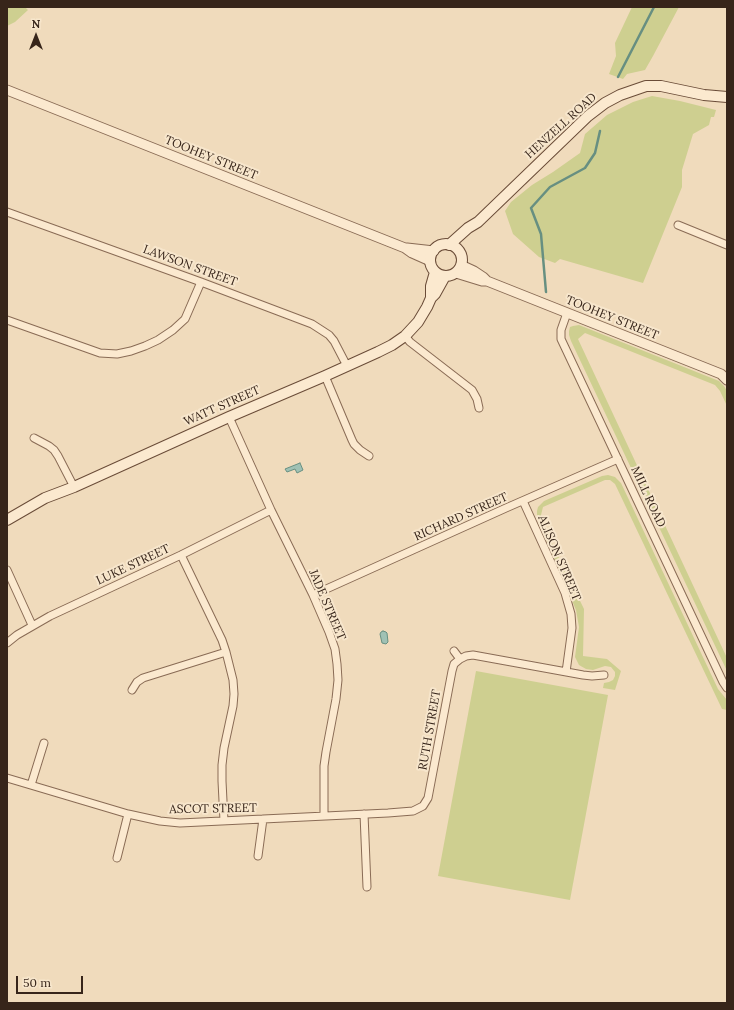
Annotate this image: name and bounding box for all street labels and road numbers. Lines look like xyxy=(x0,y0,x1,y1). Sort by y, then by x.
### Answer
street label: HENZELL ROAD xyxy=(522,90,600,162)
street label: TOOHEY STREET xyxy=(162,133,260,183)
street label: LAWSON STREET xyxy=(141,242,239,290)
street label: TOOHEY STREET xyxy=(563,293,661,343)
street label: WATT STREET xyxy=(182,383,262,429)
street label: MILL ROAD xyxy=(628,464,668,530)
street label: RICHARD STREET xyxy=(412,490,510,544)
street label: ALISON STREET xyxy=(534,513,584,603)
street label: LUKE STREET xyxy=(94,542,172,588)
street label: JADE STREET xyxy=(306,567,348,643)
street label: RUTH STREET xyxy=(416,689,444,771)
street label: ASCOT STREET xyxy=(169,801,257,817)

